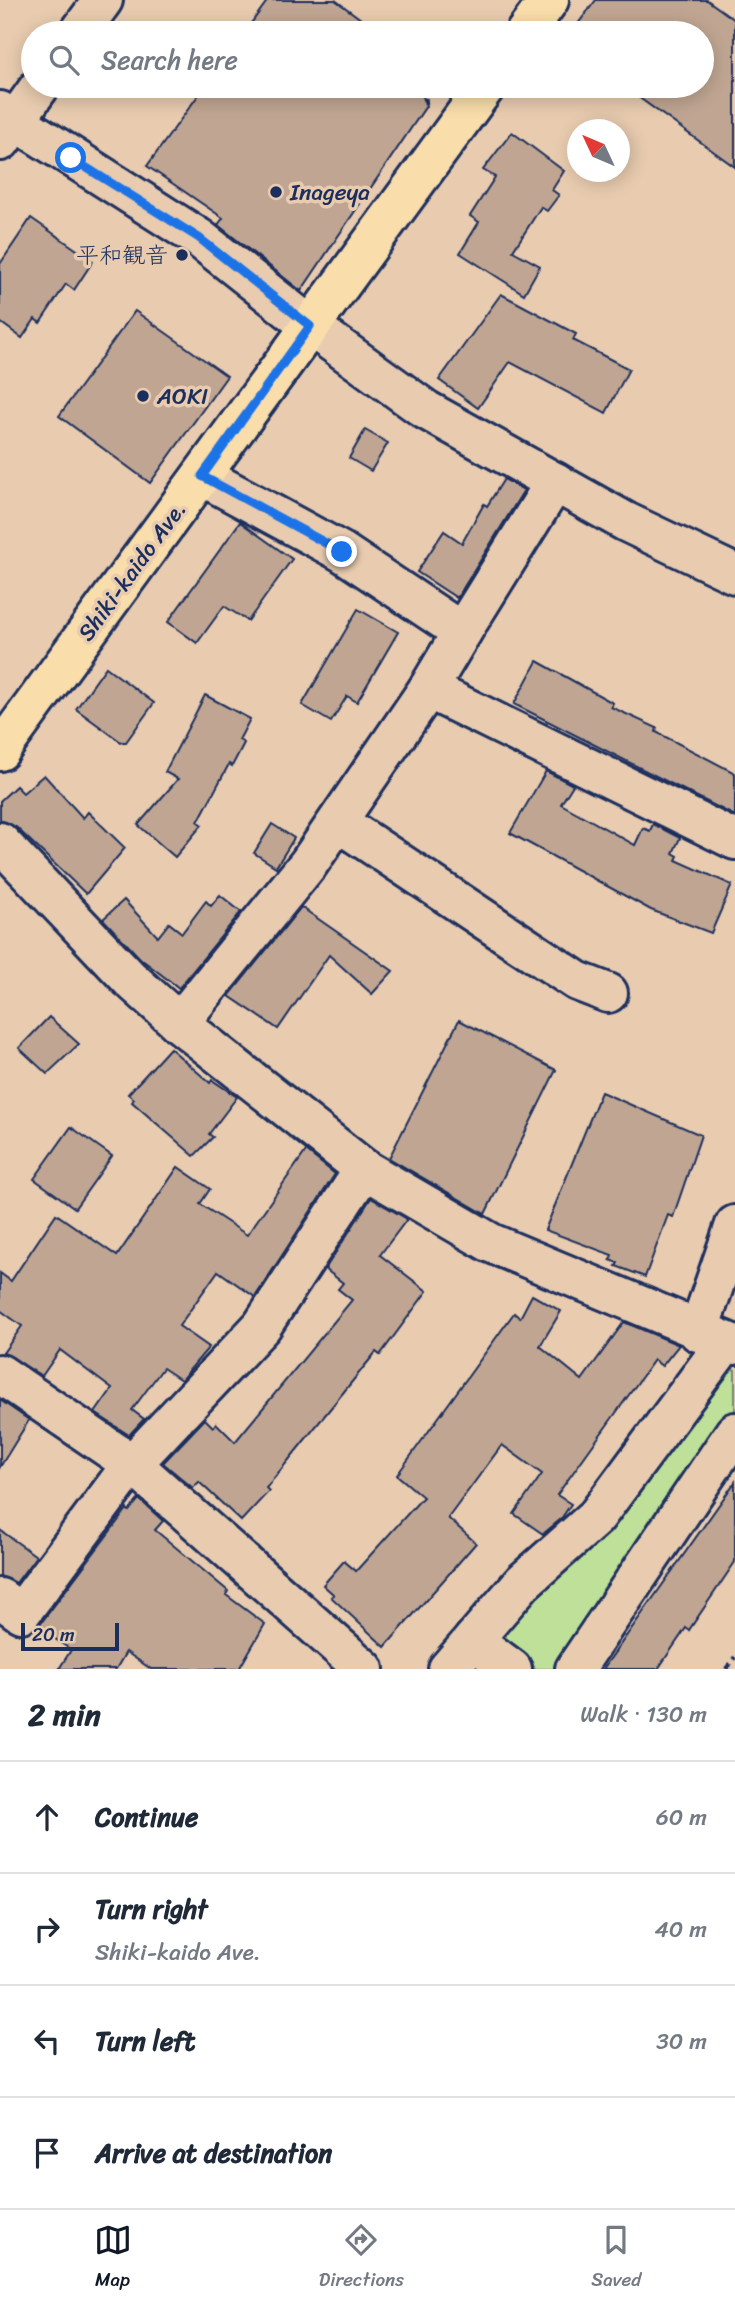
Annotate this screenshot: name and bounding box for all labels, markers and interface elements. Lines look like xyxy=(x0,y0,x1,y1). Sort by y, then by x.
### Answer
search box xyxy=(21,21,714,98)
text: Search here xyxy=(101,37,238,83)
icon: search xyxy=(45,41,83,79)
north arrow xyxy=(567,119,630,182)
route start xyxy=(55,142,86,173)
place label: Inageya xyxy=(289,172,370,213)
marker: Inageya xyxy=(268,184,284,200)
place label: 平和観音 xyxy=(76,235,168,276)
marker: 平和観音 xyxy=(174,247,190,263)
place label: AOKI xyxy=(156,376,208,417)
marker: AOKI xyxy=(135,388,151,404)
street label: Shiki-kaido Ave. xyxy=(67,492,197,650)
route end xyxy=(326,536,357,567)
text: 20 m xyxy=(32,1618,75,1651)
scale bar xyxy=(21,1620,119,1652)
text: 2 min xyxy=(28,1688,101,1742)
text: Walk · 130 m xyxy=(580,1694,707,1735)
text: Continue xyxy=(95,1794,198,1840)
text: 60 m xyxy=(656,1797,707,1838)
icon: ahead xyxy=(28,1798,66,1836)
text: Turn right xyxy=(95,1886,208,1932)
text: 40 m xyxy=(654,1909,707,1950)
icon: right xyxy=(28,1910,66,1948)
text: Shiki-kaido Ave. xyxy=(95,1932,261,1973)
text: Turn left xyxy=(95,2018,195,2064)
text: 30 m xyxy=(656,2021,707,2062)
icon: left xyxy=(28,2022,66,2060)
text: Arrive at destination xyxy=(95,2130,332,2176)
icon: arrive xyxy=(28,2134,66,2172)
tab: Map xyxy=(94,2221,132,2296)
tab: Directions xyxy=(319,2221,404,2296)
tab: Saved xyxy=(591,2221,641,2296)

